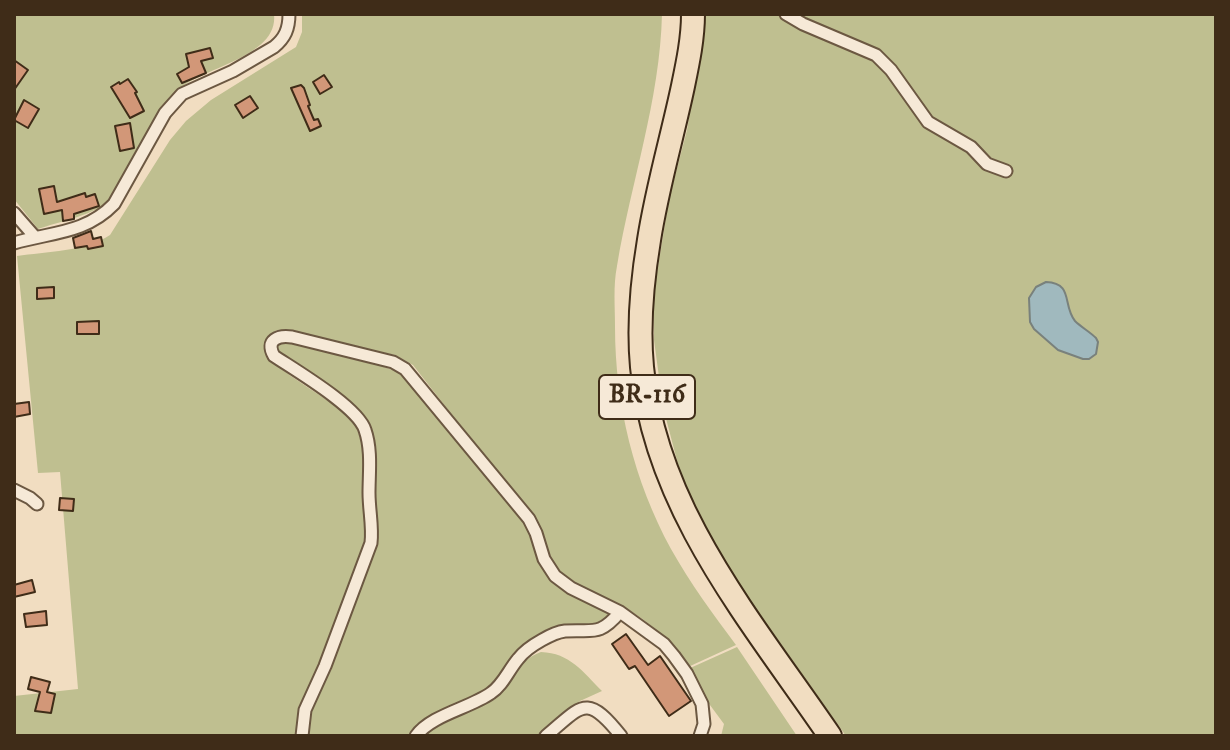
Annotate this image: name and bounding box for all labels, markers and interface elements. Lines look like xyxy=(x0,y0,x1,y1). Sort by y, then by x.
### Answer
road number: BR-116 xyxy=(599,375,695,419)

